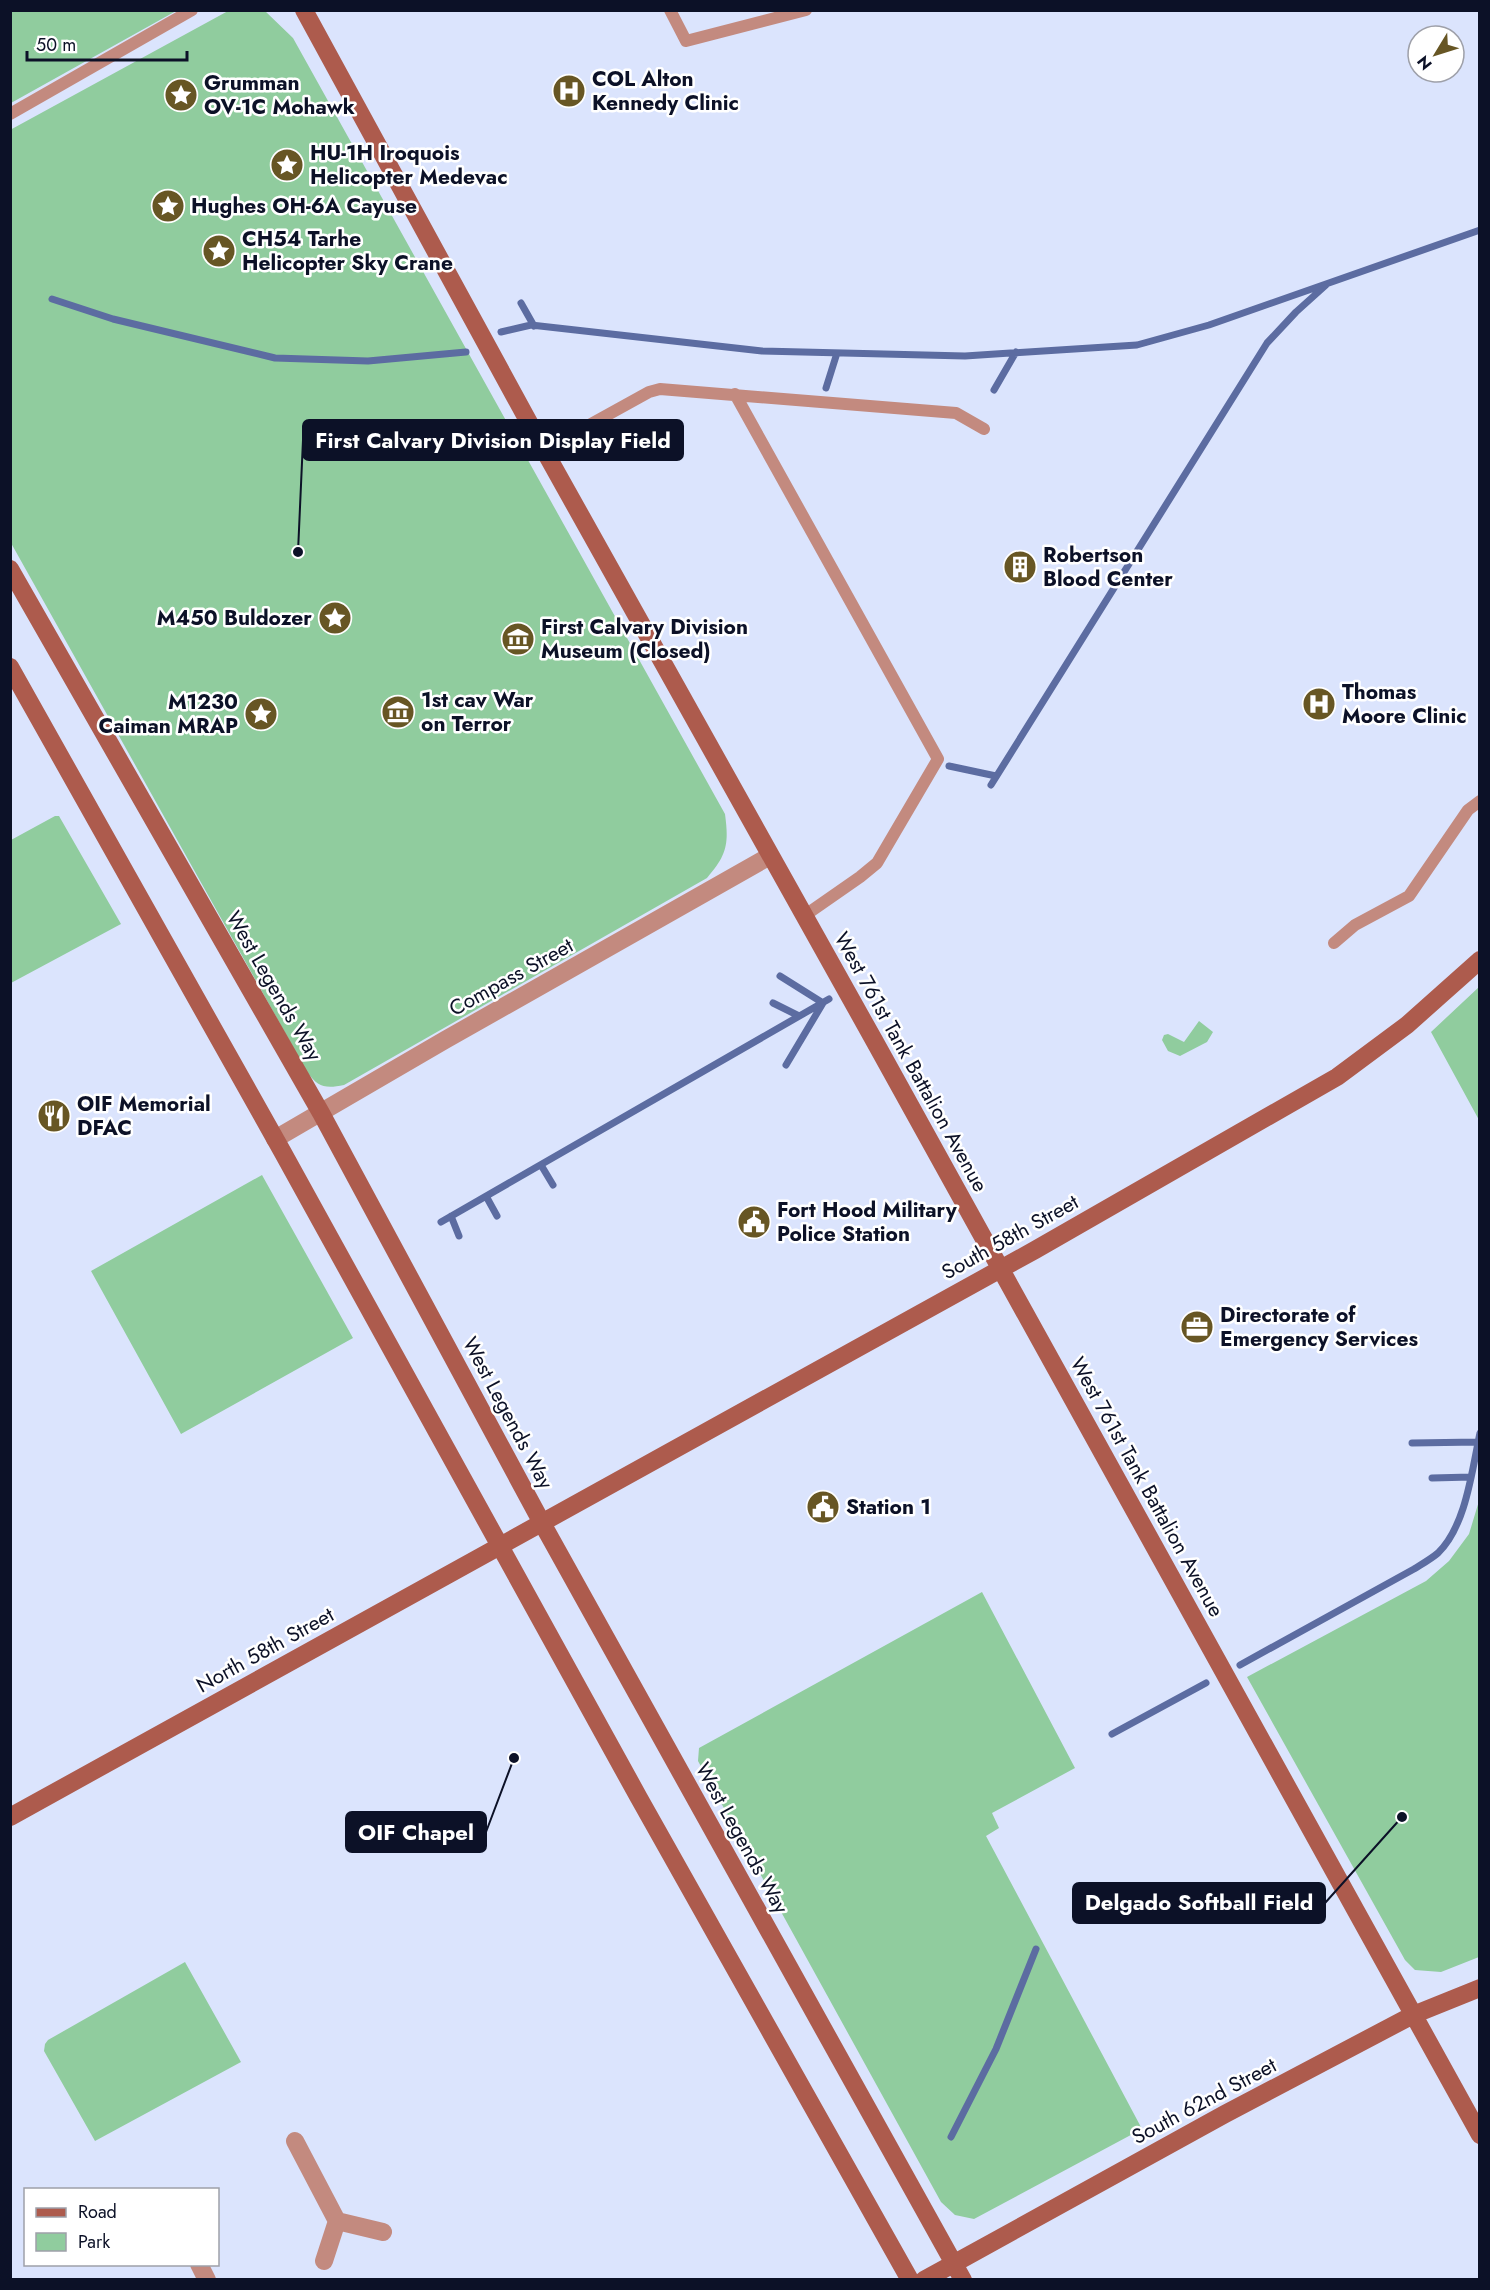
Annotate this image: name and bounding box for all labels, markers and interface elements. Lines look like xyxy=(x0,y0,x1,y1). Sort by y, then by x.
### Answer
scale bar xyxy=(27,24,188,62)
north arrow xyxy=(1406,24,1466,84)
text: 50 m xyxy=(36,32,76,58)
text: N xyxy=(1412,51,1438,75)
place label: COL Alton Kennedy Clinic xyxy=(592,64,739,118)
place label: Grumman OV-1C Mohawk xyxy=(204,68,355,122)
hospital icon: COL Alton Kennedy Clinic xyxy=(551,73,587,109)
place icon: Grumman OV-1C Mohawk xyxy=(163,77,199,113)
place label: HU-1H Iroquois Helicopter Medevac xyxy=(310,138,508,192)
place icon: HU-1H Iroquois Helicopter Medevac xyxy=(269,147,305,183)
place icon: Hughes OH-6A Cayuse xyxy=(150,188,186,224)
place label: Hughes OH-6A Cayuse xyxy=(191,191,417,221)
place label: CH54 Tarhe Helicopter Sky Crane xyxy=(242,224,453,278)
place icon: CH54 Tarhe Helicopter Sky Crane xyxy=(201,233,237,269)
callout: First Calvary Division Display Field xyxy=(303,420,683,460)
text: First Calvary Division Display Field xyxy=(315,424,671,456)
place label: Robertson Blood Center xyxy=(1043,540,1173,594)
building icon: Robertson Blood Center xyxy=(1002,549,1038,585)
place icon: M450 Buldozer xyxy=(317,600,353,636)
place label: M450 Buldozer xyxy=(157,603,312,633)
place label: First Calvary Division Museum (Closed) xyxy=(541,612,748,666)
museum icon: First Calvary Division Museum (Closed) xyxy=(500,621,536,657)
place label: Thomas Moore Clinic xyxy=(1342,677,1467,731)
place label: 1st cav War on Terror xyxy=(421,685,534,739)
hospital icon: Thomas Moore Clinic xyxy=(1301,686,1337,722)
place label: M1230 Caiman MRAP xyxy=(98,687,238,741)
museum icon: 1st cav War on Terror xyxy=(380,694,416,730)
place icon: M1230 Caiman MRAP xyxy=(243,696,279,732)
street label: West Legends Way xyxy=(219,906,329,1067)
street label: West 761st Tank Battalion Avenue xyxy=(827,927,995,1198)
street label: Compass Street xyxy=(444,931,578,1023)
place label: OIF Memorial DFAC xyxy=(77,1089,211,1143)
restaurant icon: OIF Memorial DFAC xyxy=(36,1098,72,1134)
street label: South 58th Street xyxy=(936,1187,1084,1287)
place label: Fort Hood Military Police Station xyxy=(777,1195,958,1249)
public building icon: Fort Hood Military Police Station xyxy=(736,1204,772,1240)
place label: Directorate of Emergency Services xyxy=(1220,1300,1418,1354)
office icon: Directorate of Emergency Services xyxy=(1179,1309,1215,1345)
street label: West Legends Way xyxy=(455,1332,561,1495)
street label: West 761st Tank Battalion Avenue xyxy=(1063,1352,1231,1623)
public building icon: Station 1 xyxy=(805,1489,841,1525)
place label: Station 1 xyxy=(846,1492,931,1522)
street label: North 58th Street xyxy=(191,1600,339,1700)
street label: West Legends Way xyxy=(688,1757,796,1920)
callout: OIF Chapel xyxy=(346,1812,486,1852)
text: OIF Chapel xyxy=(358,1816,474,1848)
callout: Delgado Softball Field xyxy=(1073,1883,1325,1923)
text: Delgado Softball Field xyxy=(1085,1886,1313,1918)
street label: South 62nd Street xyxy=(1126,2050,1282,2152)
legend xyxy=(24,2188,219,2266)
text: Road xyxy=(78,2199,117,2225)
text: Park xyxy=(78,2229,110,2255)

